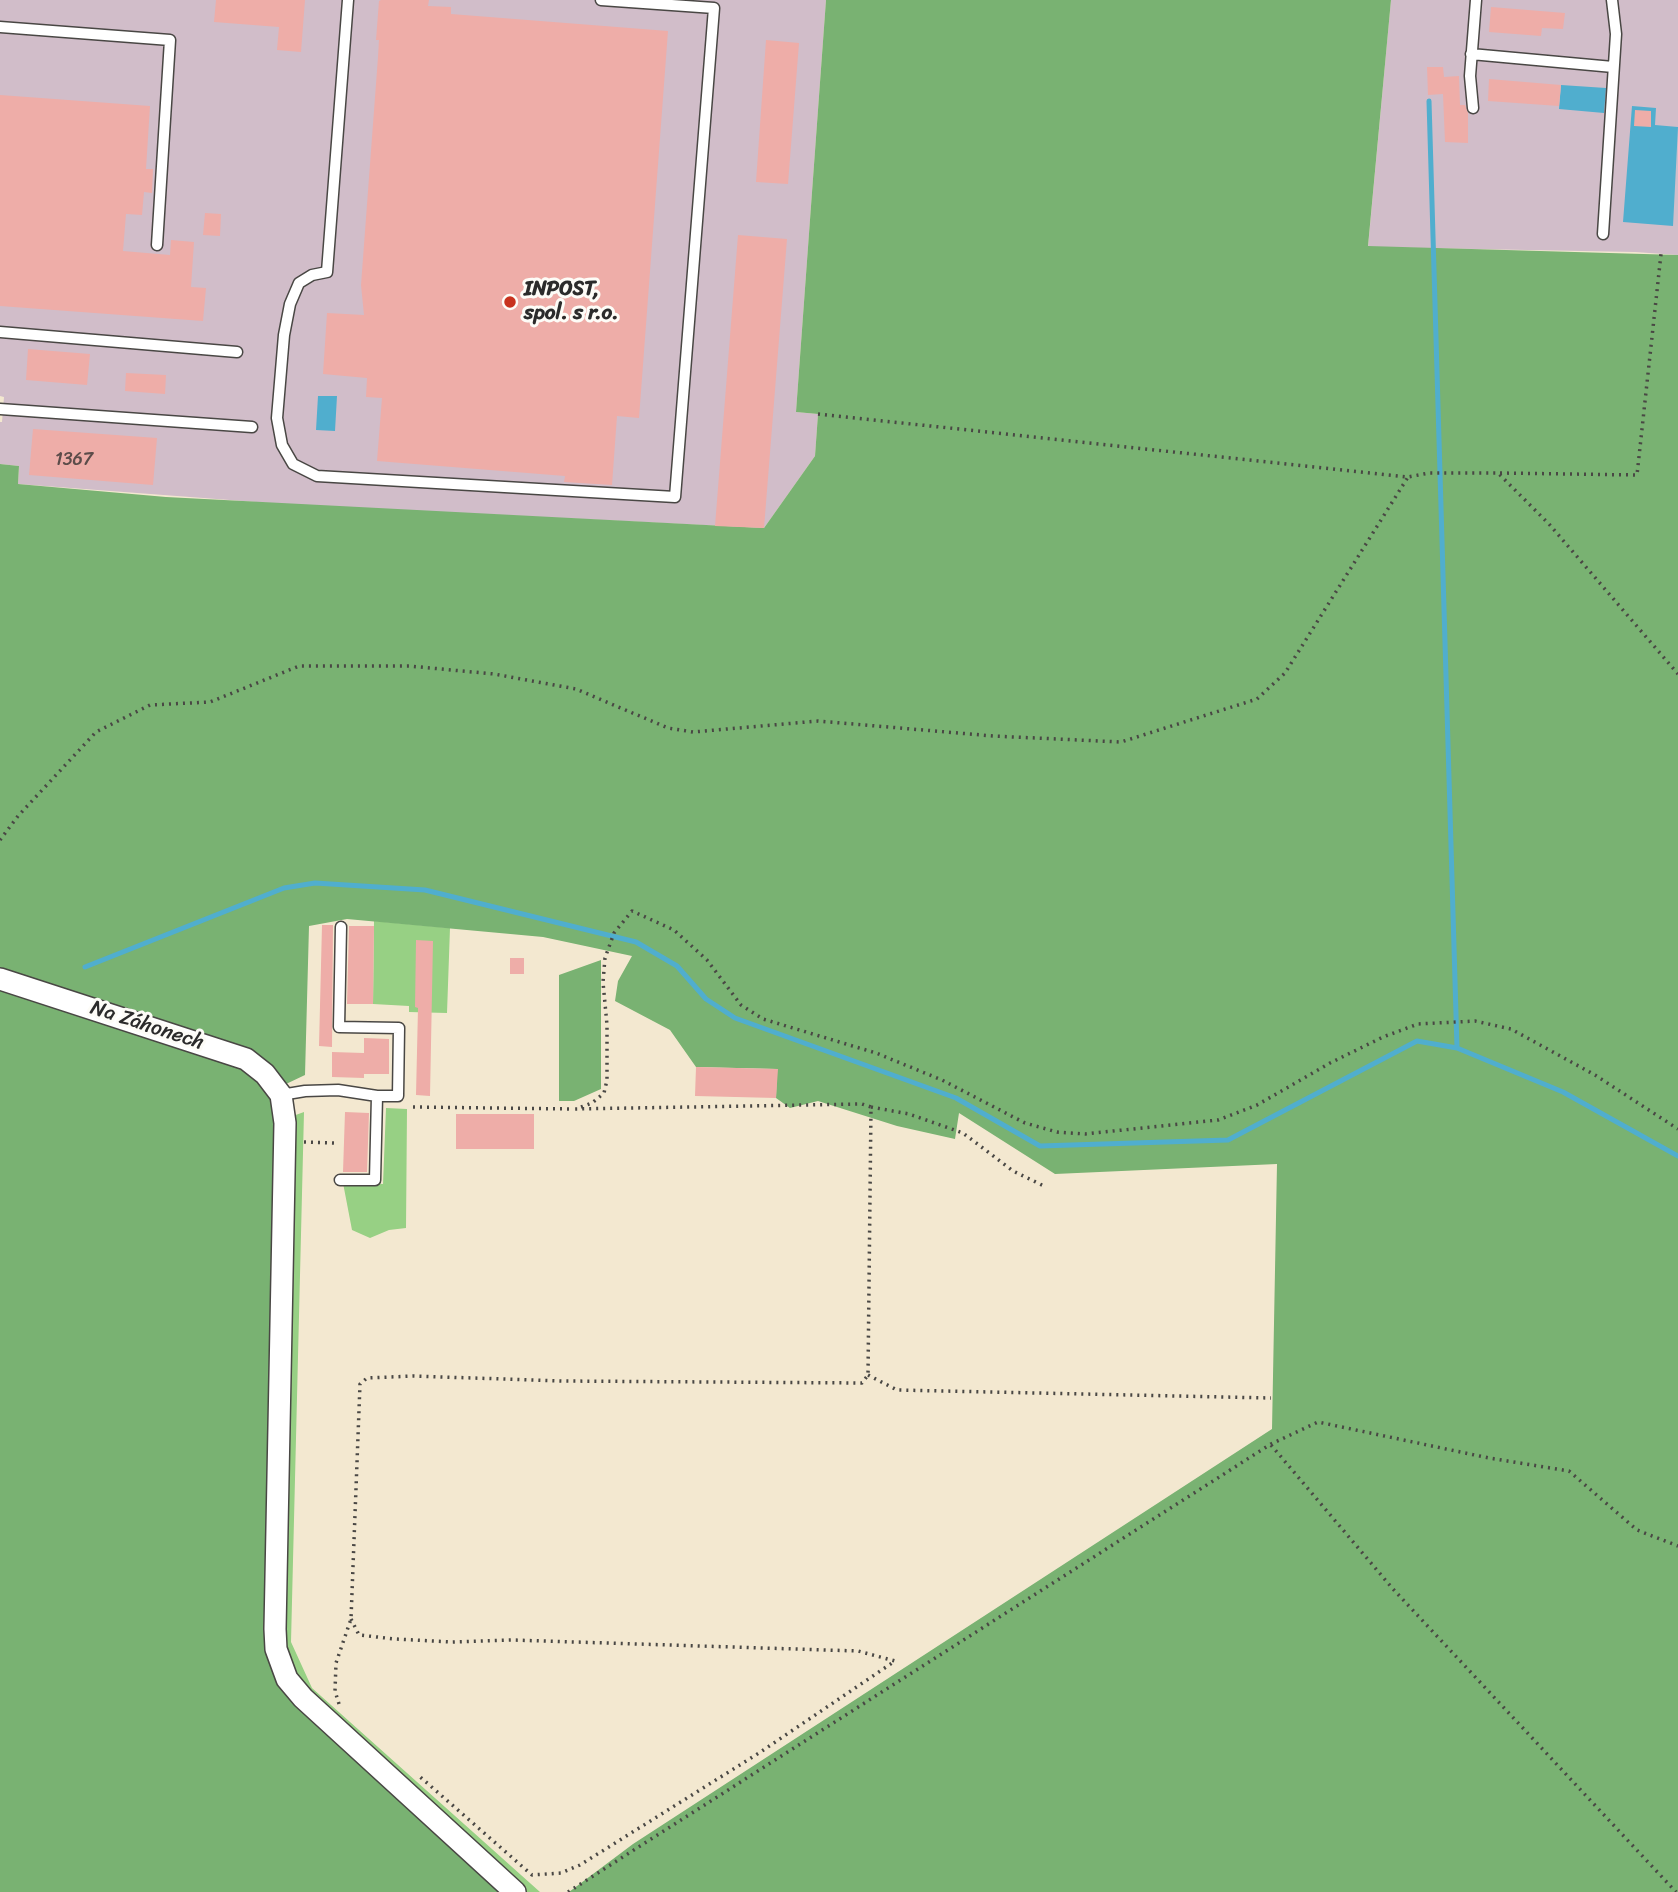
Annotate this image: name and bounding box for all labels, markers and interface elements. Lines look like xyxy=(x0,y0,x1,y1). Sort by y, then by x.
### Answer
place label: INPOST, spol. s r.o. xyxy=(524,277,619,327)
marker: INPOST, spol. s r.o. xyxy=(502,294,518,310)
house number: 1367 xyxy=(55,449,93,471)
street label: Na Záhonech xyxy=(87,996,207,1056)

